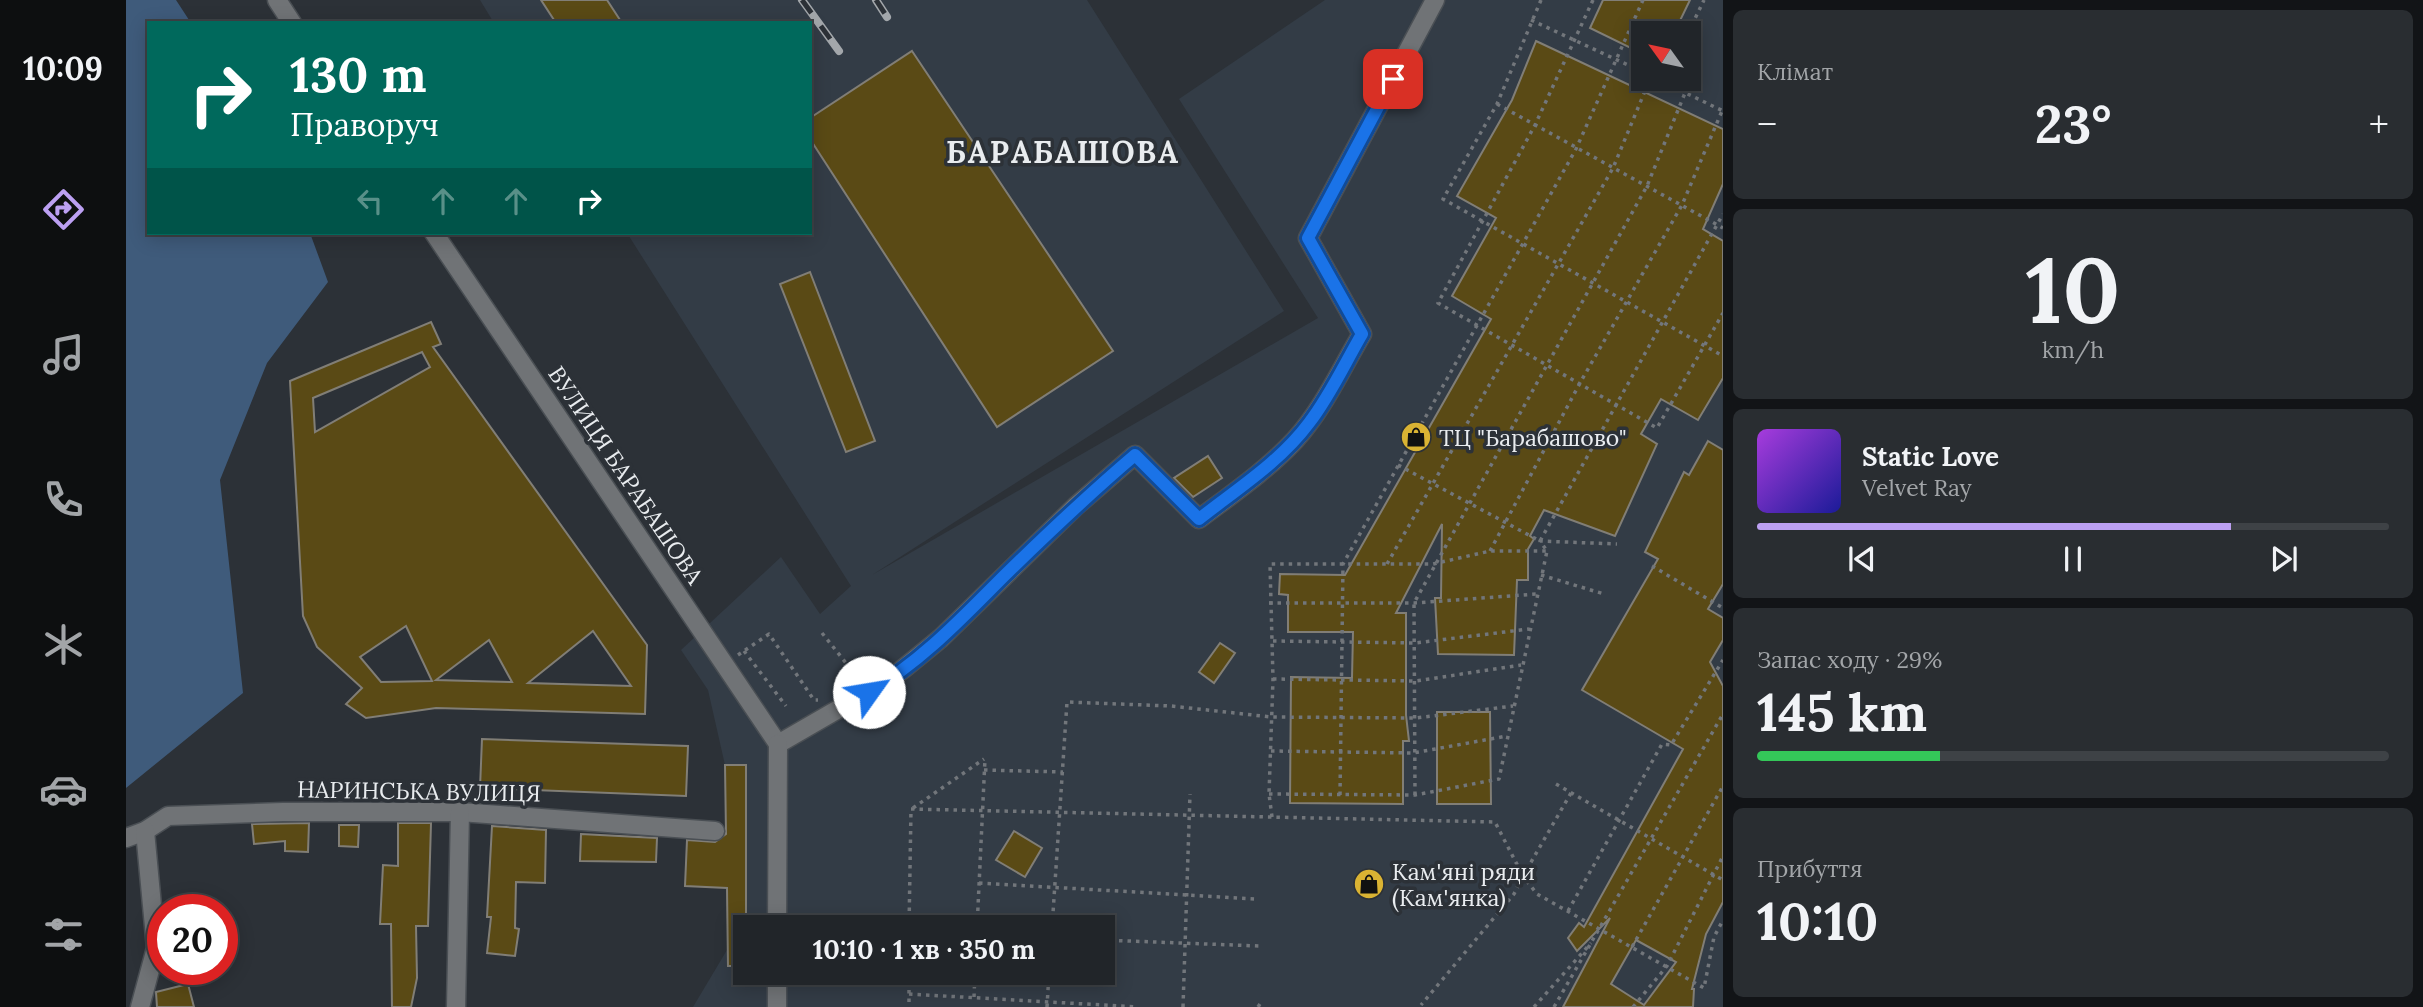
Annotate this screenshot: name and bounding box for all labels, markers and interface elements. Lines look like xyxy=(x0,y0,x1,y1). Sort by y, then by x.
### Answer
north arrow xyxy=(1631,21,1701,91)
map controls xyxy=(1631,21,1701,91)
text: 130 m xyxy=(290,43,426,105)
text: 10:09 xyxy=(23,48,103,89)
icon: right xyxy=(175,49,266,140)
pin xyxy=(1363,49,1423,109)
text: Клімат xyxy=(1757,57,1833,86)
icon: arrive xyxy=(1374,60,1412,98)
text: 23° xyxy=(2035,91,2111,157)
text: − xyxy=(1757,100,1777,148)
text: + xyxy=(2369,100,2389,148)
text: Праворуч xyxy=(290,104,439,145)
district label: БАРАБАШОВА xyxy=(946,133,1180,171)
icon: left xyxy=(351,182,389,220)
icon: ahead xyxy=(424,182,462,220)
icon: ahead xyxy=(497,182,535,220)
icon: right xyxy=(570,182,608,220)
icon: directions xyxy=(39,185,88,234)
text: 10 xyxy=(2026,231,2120,348)
icon: music xyxy=(39,330,88,379)
text: km/h xyxy=(2042,335,2104,364)
street label: ВУЛИЦЯ БАРАБАШОВА xyxy=(542,360,710,590)
shop icon: ТЦ "Барабашово" xyxy=(1399,420,1433,454)
place label: ТЦ "Барабашово" xyxy=(1439,423,1627,452)
text: Static Love xyxy=(1862,440,1999,473)
text: Velvet Ray xyxy=(1862,473,1972,502)
icon: phone xyxy=(39,475,88,524)
icon: previous xyxy=(1843,540,1881,578)
icon: pause xyxy=(2054,540,2092,578)
icon: next xyxy=(2265,540,2303,578)
icon: climate xyxy=(39,620,88,669)
text: Запас ходу · 29% xyxy=(1757,645,1942,674)
position arrow xyxy=(832,655,906,729)
text: 145 km xyxy=(1757,679,1927,745)
icon: car xyxy=(39,765,88,814)
street label: НАРИНСЬКА ВУЛИЦЯ xyxy=(297,774,541,808)
text: Прибуття xyxy=(1757,854,1862,883)
place label: Кам'яні ряди (Кам'янка) xyxy=(1392,857,1535,913)
shop icon: Кам'яні ряди (Кам'янка) xyxy=(1352,867,1386,901)
text: 10:10 xyxy=(1757,888,1878,954)
speed limit sign: 20 xyxy=(147,894,238,985)
icon: filters xyxy=(39,910,88,959)
text: 10:10 · 1 хв · 350 m xyxy=(813,933,1035,966)

